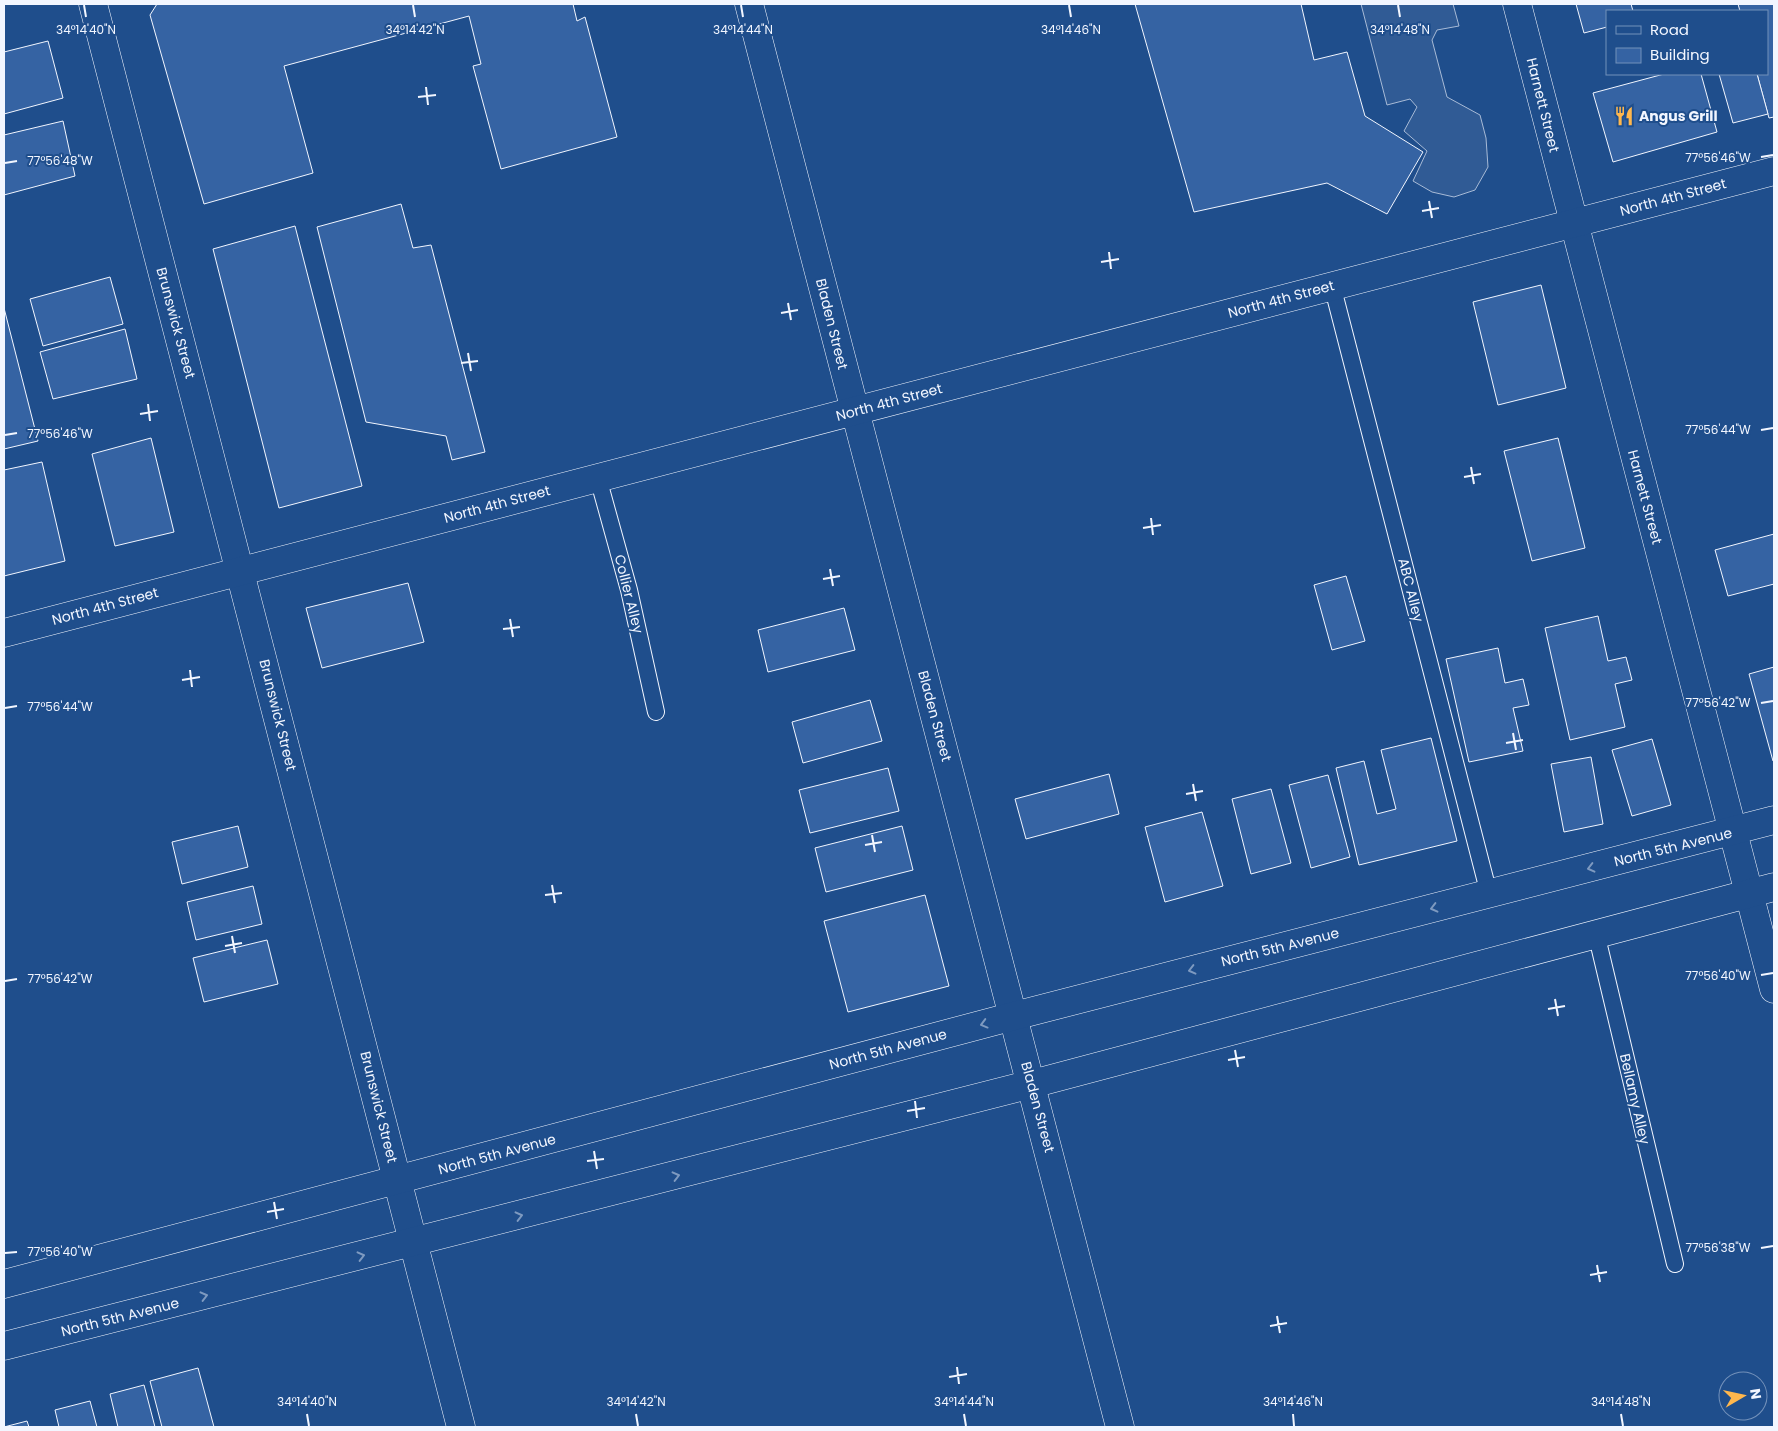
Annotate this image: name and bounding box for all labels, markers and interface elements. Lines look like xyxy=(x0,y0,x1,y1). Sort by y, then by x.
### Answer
legend xyxy=(1606,10,1768,75)
text: Road xyxy=(1650,19,1689,40)
text: 34°14'40"N xyxy=(56,21,116,38)
text: 34°14'42"N xyxy=(385,21,445,38)
text: 34°14'44"N xyxy=(713,21,773,38)
text: 34°14'46"N xyxy=(1041,21,1101,38)
text: 34°14'48"N xyxy=(1370,21,1430,38)
text: Building xyxy=(1650,44,1710,65)
street label: Harnett Street xyxy=(1522,56,1564,154)
restaurant icon: Angus Grill xyxy=(1613,105,1635,127)
place label: Angus Grill xyxy=(1639,106,1718,126)
text: 77°56'46"W xyxy=(1685,149,1751,166)
text: 77°56'48"W xyxy=(27,152,93,169)
street label: North 4th Street xyxy=(1618,173,1728,221)
street label: Brunswick Street xyxy=(152,265,200,381)
street label: North 4th Street xyxy=(1226,275,1336,323)
street label: Bladen Street xyxy=(811,276,853,372)
street label: North 4th Street xyxy=(834,378,944,426)
text: 77°56'44"W xyxy=(1685,421,1751,438)
text: 77°56'46"W xyxy=(27,425,93,442)
street label: Harnett Street xyxy=(1623,448,1667,546)
street label: North 4th Street xyxy=(442,480,552,528)
street label: Collier Alley xyxy=(610,552,648,636)
street label: ABC Alley xyxy=(1393,556,1429,624)
street label: North 4th Street xyxy=(50,582,160,630)
street label: Brunswick Street xyxy=(254,657,302,773)
street label: Bladen Street xyxy=(913,668,957,764)
text: 77°56'42"W xyxy=(1686,694,1751,711)
text: 77°56'44"W xyxy=(27,698,93,715)
street label: North 5th Avenue xyxy=(1612,823,1734,871)
one-way arrow xyxy=(1588,862,1596,872)
one-way arrow xyxy=(1430,902,1439,913)
street label: North 5th Avenue xyxy=(1219,923,1341,971)
one-way arrow xyxy=(1187,964,1196,975)
text: 77°56'40"W xyxy=(1685,967,1751,984)
text: 77°56'42"W xyxy=(28,970,93,987)
one-way arrow xyxy=(979,1018,988,1029)
street label: North 5th Avenue xyxy=(827,1024,949,1074)
street label: Brunswick Street xyxy=(355,1049,403,1165)
street label: Bellamy Alley xyxy=(1615,1052,1655,1146)
street label: Bladen Street xyxy=(1016,1059,1060,1155)
street label: North 5th Avenue xyxy=(436,1129,558,1179)
one-way arrow xyxy=(672,1171,680,1181)
one-way arrow xyxy=(514,1211,523,1222)
text: 77°56'38"W xyxy=(1686,1239,1751,1256)
text: 77°56'40"W xyxy=(27,1243,93,1260)
one-way arrow xyxy=(357,1251,366,1262)
one-way arrow xyxy=(199,1291,208,1302)
street label: North 5th Avenue xyxy=(59,1293,181,1341)
north arrow xyxy=(1718,1371,1768,1421)
text: N xyxy=(1745,1387,1767,1401)
text: 34°14'40"N xyxy=(277,1393,337,1410)
text: 34°14'42"N xyxy=(606,1393,666,1410)
text: 34°14'44"N xyxy=(934,1393,994,1410)
text: 34°14'46"N xyxy=(1263,1393,1323,1410)
text: 34°14'48"N xyxy=(1591,1393,1651,1410)

